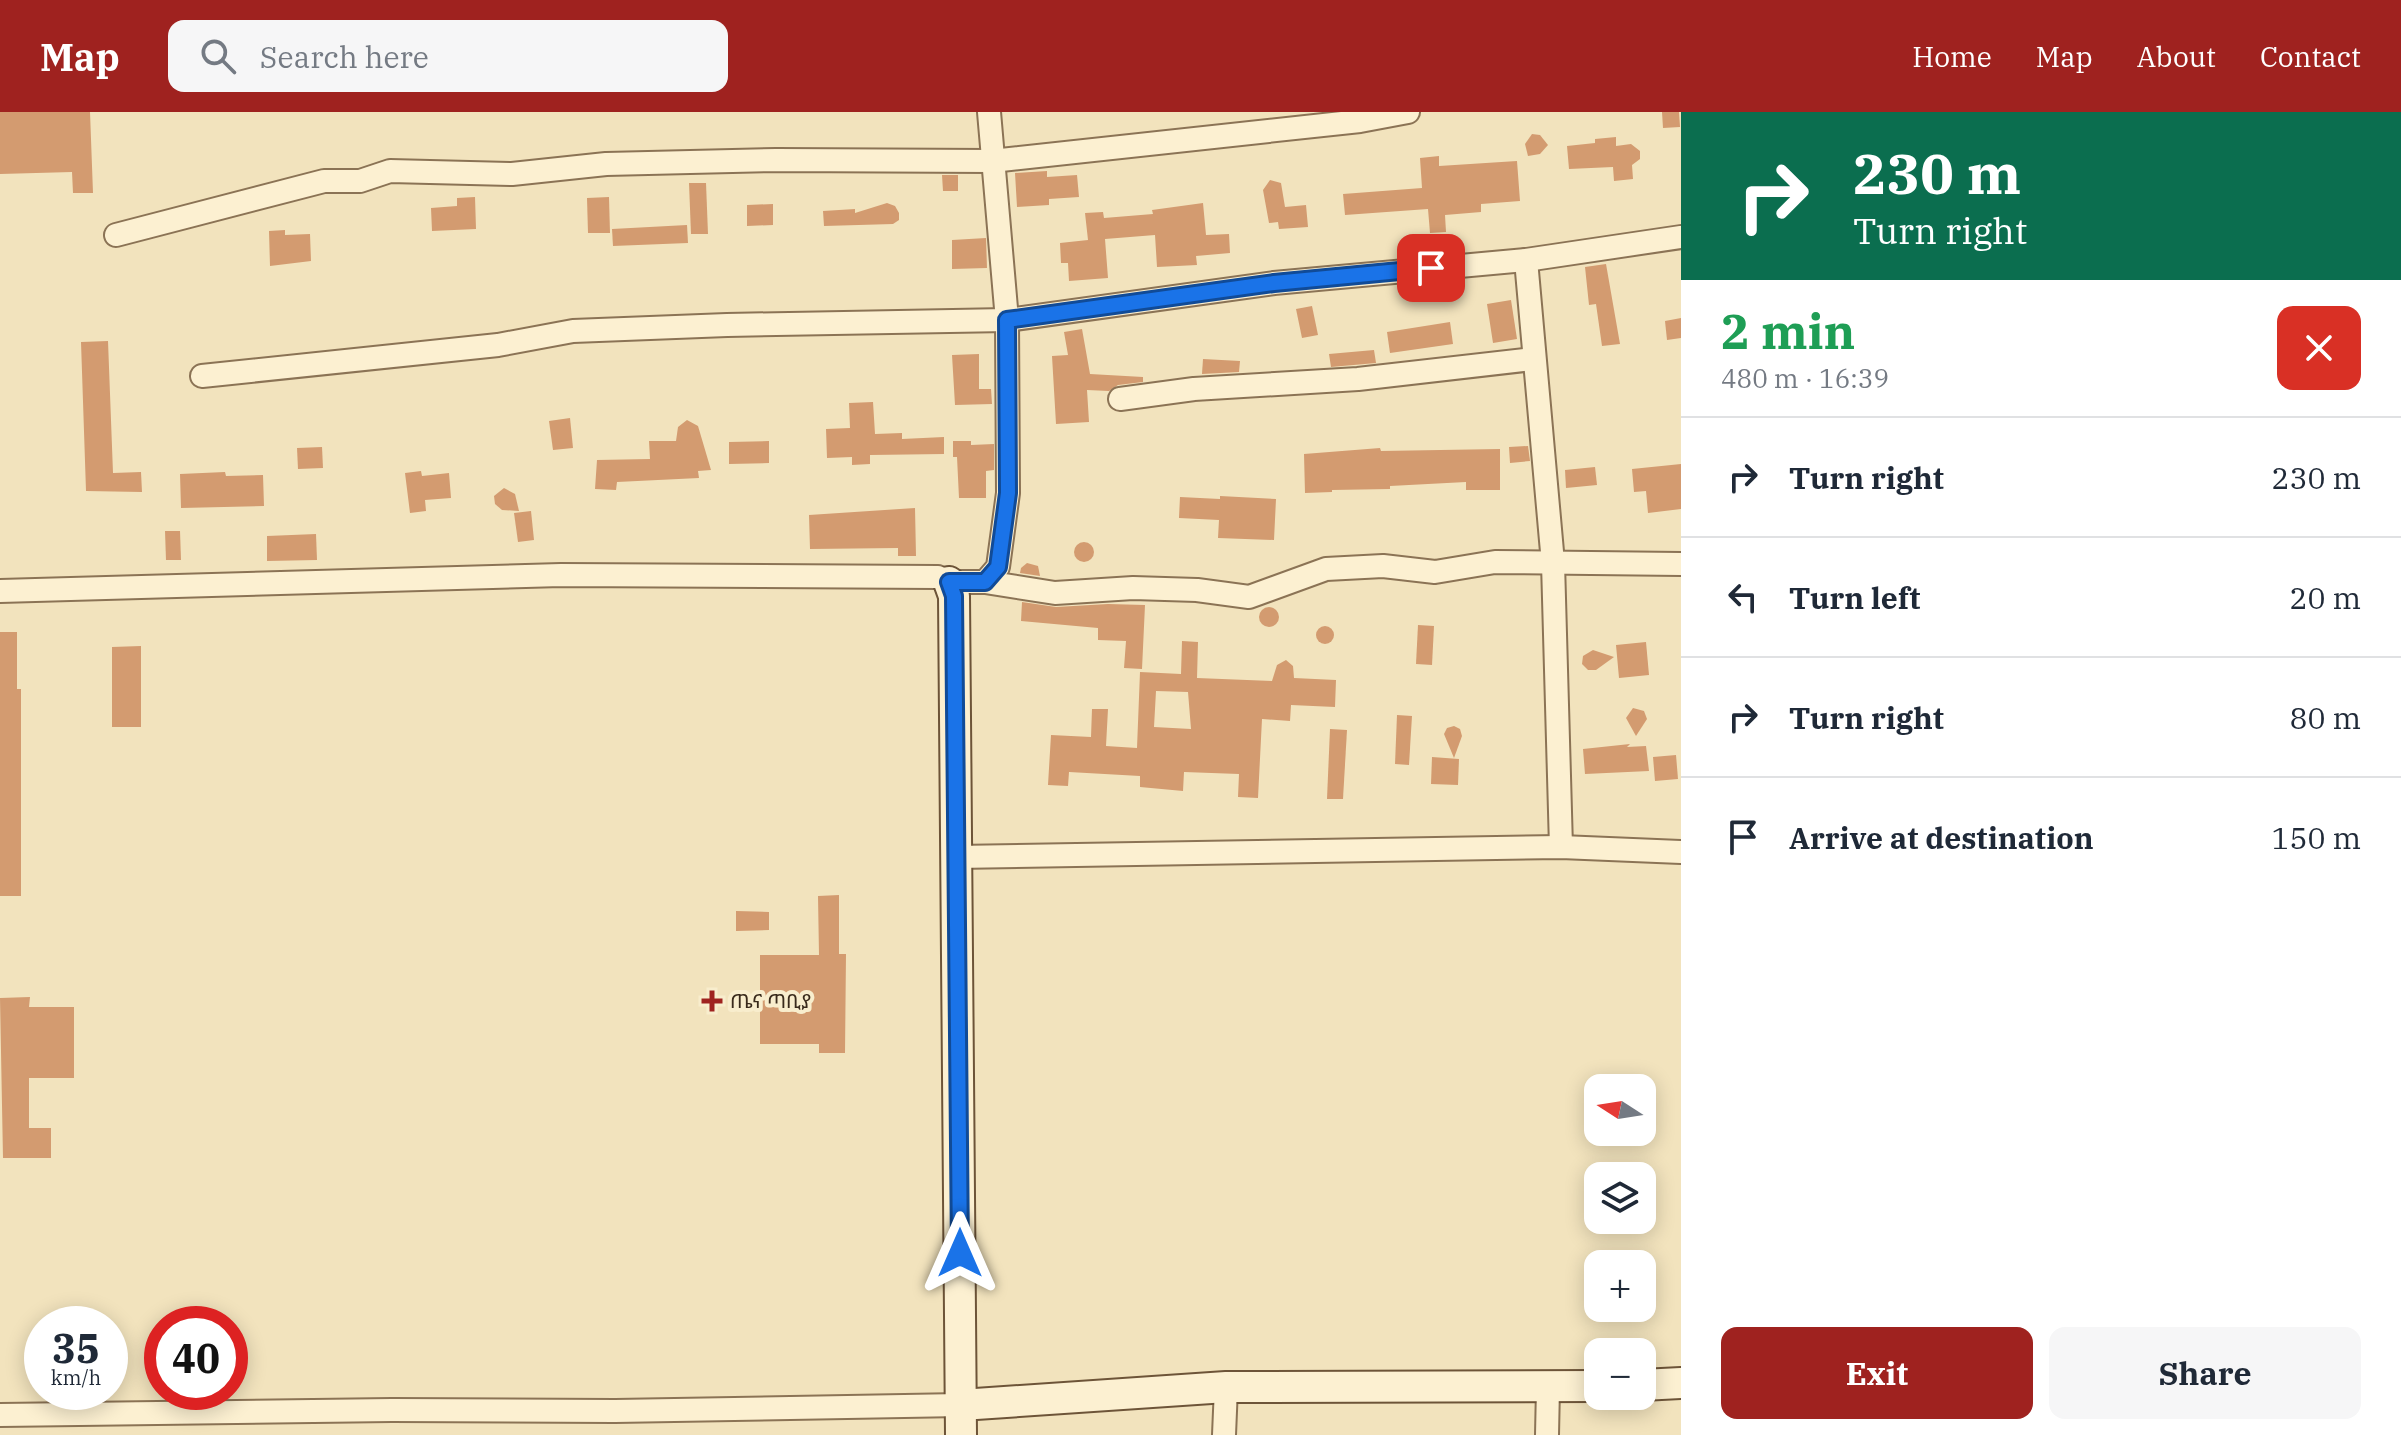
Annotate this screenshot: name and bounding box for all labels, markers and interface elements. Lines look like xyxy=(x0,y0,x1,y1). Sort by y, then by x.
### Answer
search box xyxy=(168,20,728,92)
text: Map xyxy=(40,32,120,81)
icon: search xyxy=(196,34,240,78)
text: Search here xyxy=(260,37,429,76)
text: Home xyxy=(1912,38,1992,75)
text: Map xyxy=(2036,38,2093,75)
text: About xyxy=(2137,38,2216,75)
text: Contact xyxy=(2260,38,2361,75)
text: 230 m xyxy=(1853,137,2021,209)
icon: right xyxy=(1721,144,1825,248)
text: Turn right xyxy=(1853,207,2027,254)
pin xyxy=(1397,234,1465,302)
icon: arrive xyxy=(1409,246,1453,290)
text: 2 min xyxy=(1721,300,1855,362)
button: close xyxy=(2277,306,2361,390)
text: 480 m · 16:39 xyxy=(1721,361,1889,395)
icon: right xyxy=(1721,455,1765,499)
text: Turn right xyxy=(1789,458,1944,497)
text: 230 m xyxy=(2271,458,2361,497)
icon: left xyxy=(1721,575,1765,619)
text: Turn left xyxy=(1789,578,1921,617)
text: 20 m xyxy=(2289,578,2361,617)
icon: right xyxy=(1721,695,1765,739)
text: Turn right xyxy=(1789,698,1944,737)
text: 80 m xyxy=(2289,698,2361,737)
icon: arrive xyxy=(1721,815,1765,859)
text: Arrive at destination xyxy=(1789,818,2094,857)
text: 150 m xyxy=(2271,818,2361,857)
place label: ጤና ጣቢያ xyxy=(730,987,811,1014)
marker: ጤና ጣቢያ xyxy=(701,990,723,1012)
north arrow xyxy=(1584,1074,1656,1146)
map controls xyxy=(1584,1074,1656,1410)
button: layers xyxy=(1584,1162,1656,1234)
position arrow xyxy=(918,1211,1002,1295)
button: + xyxy=(1584,1250,1656,1322)
speed limit sign: 40 xyxy=(144,1306,248,1410)
text: 35 xyxy=(52,1322,100,1374)
button: Exit xyxy=(1721,1327,2033,1419)
button: Share xyxy=(2049,1327,2361,1419)
button: − xyxy=(1584,1338,1656,1410)
text: km/h xyxy=(51,1364,101,1391)

